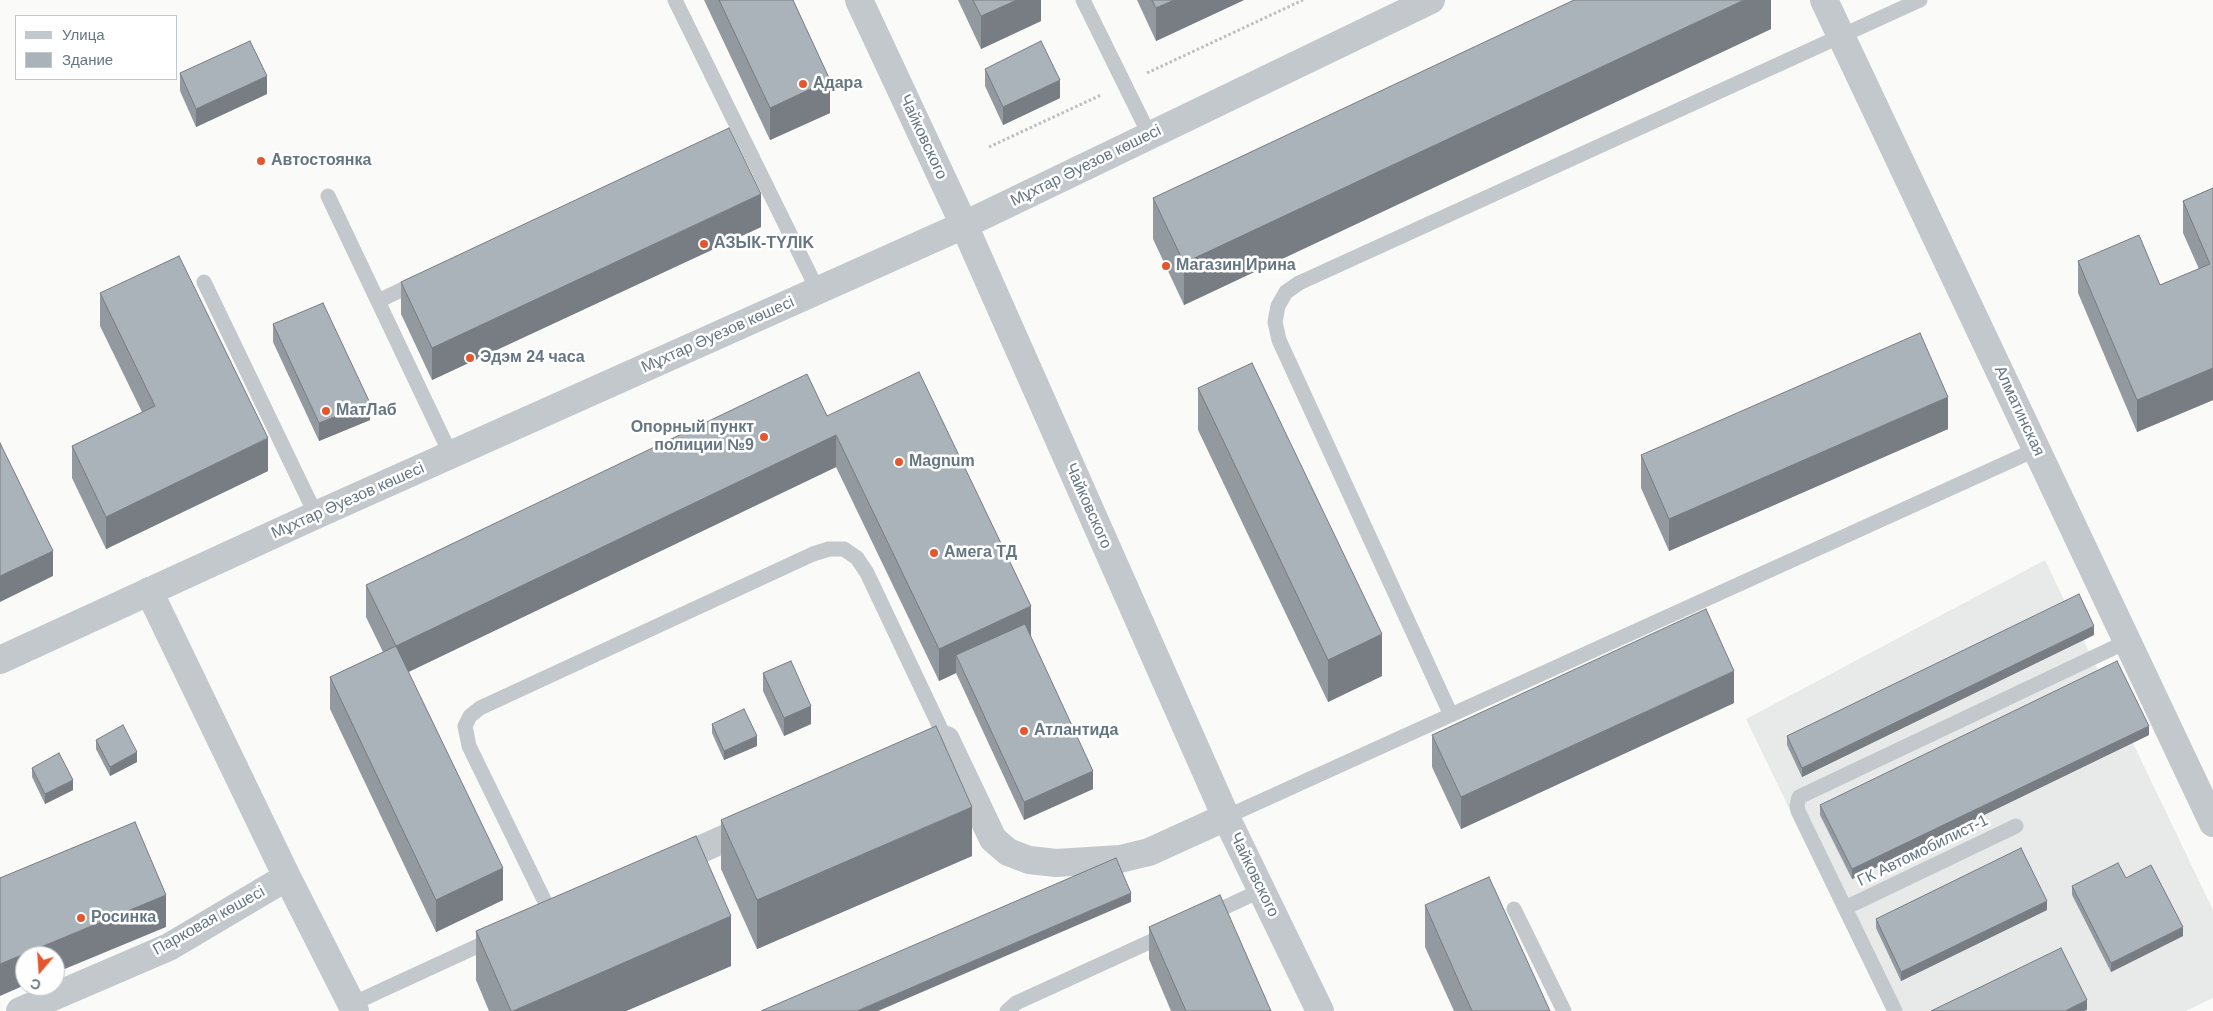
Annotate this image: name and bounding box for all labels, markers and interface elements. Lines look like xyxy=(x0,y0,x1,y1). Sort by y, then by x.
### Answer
legend xyxy=(15,15,178,80)
text: Улица xyxy=(62,26,105,43)
text: Здание xyxy=(62,51,113,68)
place label: Адара xyxy=(813,74,862,94)
marker: Адара xyxy=(797,78,809,90)
street label: Чайковского xyxy=(895,92,951,182)
street label: Мұхтар Әуезов көшесі xyxy=(1008,121,1164,211)
place label: Автостоянка xyxy=(271,151,371,171)
marker: Автостоянка xyxy=(255,155,267,167)
place label: АЗЫК-TYЛIK xyxy=(714,234,814,254)
marker: АЗЫК-TYЛIK xyxy=(698,238,710,250)
place label: Магазин Ирина xyxy=(1176,256,1296,276)
marker: Магазин Ирина xyxy=(1160,260,1172,272)
street label: Мұхтар Әуезов көшесі xyxy=(639,293,797,377)
place label: Эдэм 24 часа xyxy=(480,348,585,368)
marker: Эдэм 24 часа xyxy=(464,352,476,364)
street label: Алматинская xyxy=(1990,363,2048,459)
place label: МатЛаб xyxy=(336,401,397,421)
marker: МатЛаб xyxy=(320,405,332,417)
place label: Опорный пункт полиции №9 xyxy=(631,418,754,456)
marker: Опорный пункт полиции №9 xyxy=(758,431,770,443)
place label: Magnum xyxy=(909,452,975,472)
marker: Magnum xyxy=(893,456,905,468)
street label: Мұхтар Әуезов көшесі xyxy=(269,459,427,543)
street label: Чайковского xyxy=(1061,460,1115,552)
place label: Амега ТД xyxy=(944,543,1017,563)
marker: Амега ТД xyxy=(928,547,940,559)
place label: Атлантида xyxy=(1034,721,1118,741)
marker: Атлантида xyxy=(1018,725,1030,737)
street label: ГК Автомобилист-1 xyxy=(1854,811,1992,891)
street label: Чайковского xyxy=(1225,830,1283,920)
street label: Парковая көшесі xyxy=(150,882,268,960)
place label: Росинка xyxy=(91,908,156,928)
marker: Росинка xyxy=(75,912,87,924)
north arrow xyxy=(15,946,65,996)
text: С xyxy=(28,975,43,993)

